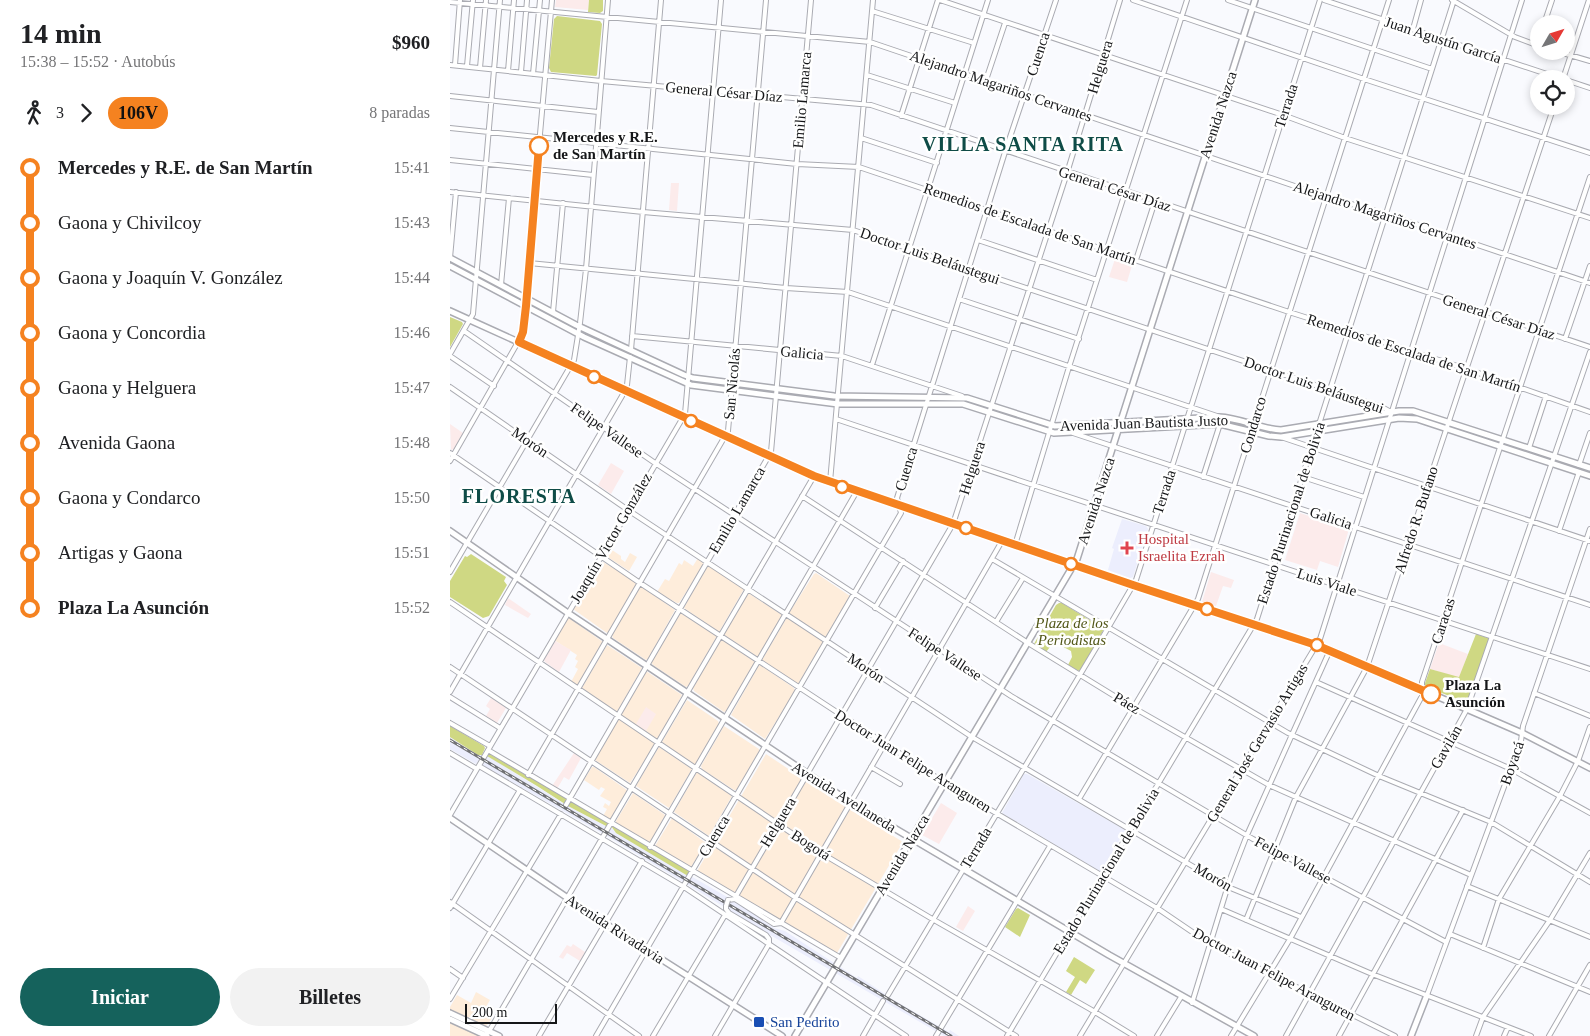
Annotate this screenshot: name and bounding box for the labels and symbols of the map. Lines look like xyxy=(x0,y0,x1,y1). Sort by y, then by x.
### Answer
street label: Juan Agustín García xyxy=(1383,14,1504,67)
north arrow xyxy=(1530,15,1575,60)
street label: Cuenca xyxy=(1023,30,1053,78)
street label: Helguera xyxy=(1084,38,1116,96)
street label: Alejandro Magariños Cervantes xyxy=(908,47,1094,125)
street label: Emilio Lamarca xyxy=(790,51,814,149)
street label: Avenida Nazca xyxy=(1196,69,1240,161)
street label: General César Díaz xyxy=(665,79,784,105)
street label: Terrada xyxy=(1271,82,1301,130)
place label: Mercedes y R.E. de San Martín xyxy=(553,129,658,162)
district label: VILLA SANTA RITA xyxy=(922,133,1124,155)
marker: Mercedes y R.E. de San Martín xyxy=(529,136,549,156)
street label: General César Díaz xyxy=(1057,163,1174,215)
street label: Alejandro Magariños Cervantes xyxy=(1291,178,1479,252)
street label: Remedios de Escalada de San Martín xyxy=(922,180,1139,268)
street label: Doctor Luis Beláustegui xyxy=(858,225,1002,287)
street label: General César Díaz xyxy=(1441,291,1558,343)
street label: Remedios de Escalada de San Martín xyxy=(1305,311,1523,395)
street label: Galicia xyxy=(780,343,825,363)
street label: San Nicolás xyxy=(721,347,743,421)
street label: Doctor Luis Beláustegui xyxy=(1242,354,1386,416)
unlabelled marker xyxy=(587,370,601,384)
street label: Condarco xyxy=(1237,395,1269,455)
street label: Felipe Vallese xyxy=(568,399,646,461)
street label: Avenida Juan Bautista Justo xyxy=(1060,412,1228,434)
unlabelled marker xyxy=(684,414,698,428)
street label: Estado Plurinacional de Bolivia xyxy=(1254,420,1328,606)
street label: Morón xyxy=(509,424,552,461)
street label: Helguera xyxy=(956,439,988,497)
street label: Cuenca xyxy=(892,445,920,493)
street label: Avenida Nazca xyxy=(1074,455,1118,547)
street label: Emilio Lamarca xyxy=(706,464,768,556)
street label: Alfredo R. Bufano xyxy=(1391,464,1441,576)
street label: Terrada xyxy=(1149,468,1179,516)
street label: Joaquín Victor González xyxy=(567,470,655,606)
unlabelled marker xyxy=(835,480,849,494)
district label: FLORESTA xyxy=(462,485,576,507)
street label: Galicia xyxy=(1308,504,1354,532)
unlabelled marker xyxy=(959,521,973,535)
place label: Hospital Israelita Ezrah xyxy=(1138,531,1226,564)
marker: Hospital Israelita Ezrah xyxy=(1120,541,1134,555)
unlabelled marker xyxy=(1064,557,1078,571)
street label: Luis Viale xyxy=(1295,565,1359,599)
street label: Caracas xyxy=(1428,596,1458,646)
unlabelled marker xyxy=(1200,602,1214,616)
park label: Plaza de los Periodistas xyxy=(1034,615,1109,648)
street label: Felipe Vallese xyxy=(905,624,985,684)
unlabelled marker xyxy=(1310,638,1324,652)
street label: Morón xyxy=(845,650,888,686)
street label: General José Gervasio Artigas xyxy=(1203,661,1311,825)
place label: Plaza La Asunción xyxy=(1445,677,1506,710)
marker: Plaza La Asunción xyxy=(1421,684,1441,704)
street label: Páez xyxy=(1111,689,1144,717)
street label: Doctor Juan Felipe Aranguren xyxy=(832,706,994,816)
street label: Gavilán xyxy=(1427,722,1465,772)
street label: Boyacá xyxy=(1497,739,1527,787)
street label: Avenida Avellaneda xyxy=(789,758,899,836)
street label: Estado Plurinacional de Bolivia xyxy=(1050,785,1162,957)
street label: Helguera xyxy=(757,794,799,850)
street label: Cuenca xyxy=(696,812,733,859)
street label: Avenida Nazca xyxy=(872,812,932,898)
street label: Terrada xyxy=(957,824,995,872)
street label: Bogotá xyxy=(788,826,834,864)
street label: Felipe Vallese xyxy=(1252,833,1334,887)
street label: Morón xyxy=(1191,860,1235,894)
street label: Avenida Rivadavia xyxy=(563,891,668,967)
street label: Doctor Juan Felipe Aranguren xyxy=(1190,924,1358,1024)
scale bar xyxy=(465,1001,558,1024)
place label: San Pedrito xyxy=(770,1014,840,1030)
marker: San Pedrito xyxy=(752,1015,766,1029)

